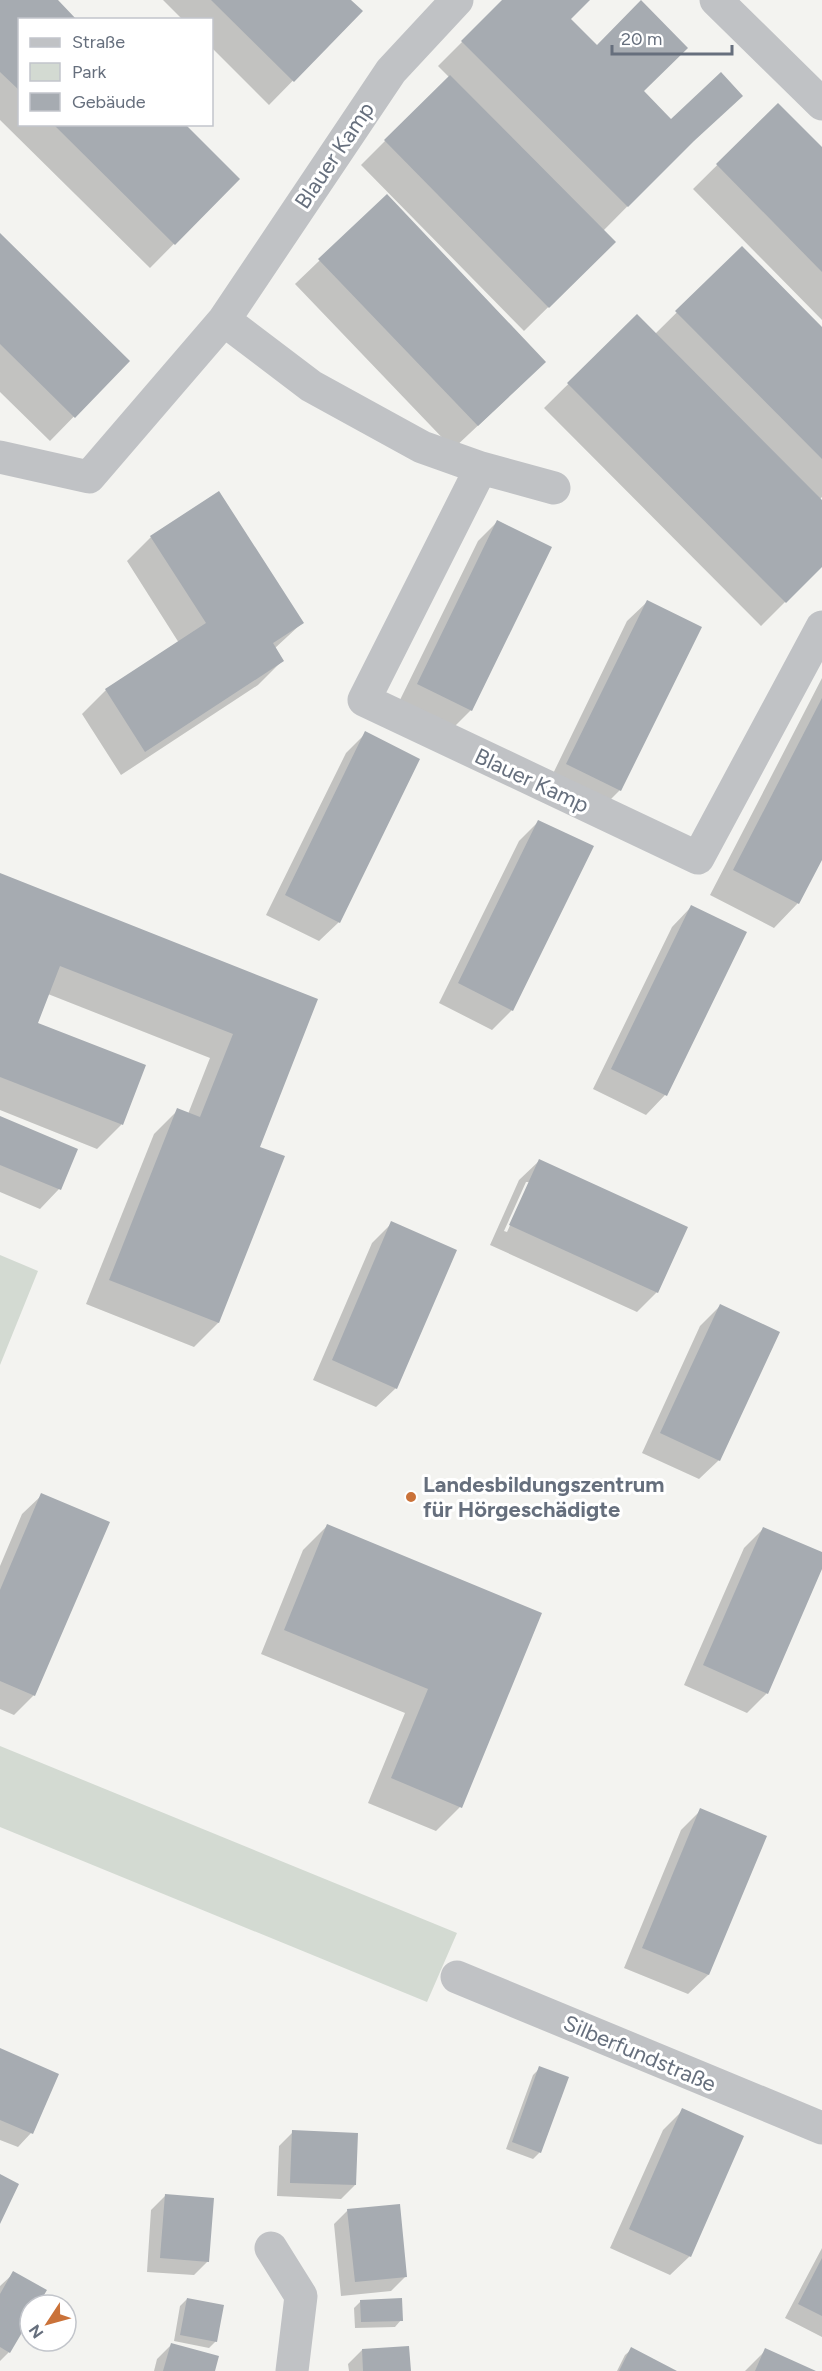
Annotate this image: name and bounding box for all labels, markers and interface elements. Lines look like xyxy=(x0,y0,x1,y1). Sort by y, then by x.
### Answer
legend xyxy=(18,18,213,126)
scale bar xyxy=(612,18,732,56)
text: 20 m xyxy=(621,28,662,50)
text: Straße xyxy=(72,31,125,53)
text: Park xyxy=(72,61,107,83)
text: Gebäude xyxy=(72,91,146,113)
street label: Blauer Kamp xyxy=(289,97,380,214)
street label: Blauer Kamp xyxy=(470,742,593,819)
place label: Landesbildungszentrum für Hörgeschädigte xyxy=(423,1471,664,1523)
marker: Landesbildungszentrum für Hörgeschädigte xyxy=(404,1490,418,1504)
street label: Silberfundstraße xyxy=(560,2009,720,2098)
north arrow xyxy=(18,2293,78,2353)
text: N xyxy=(25,2321,48,2342)

